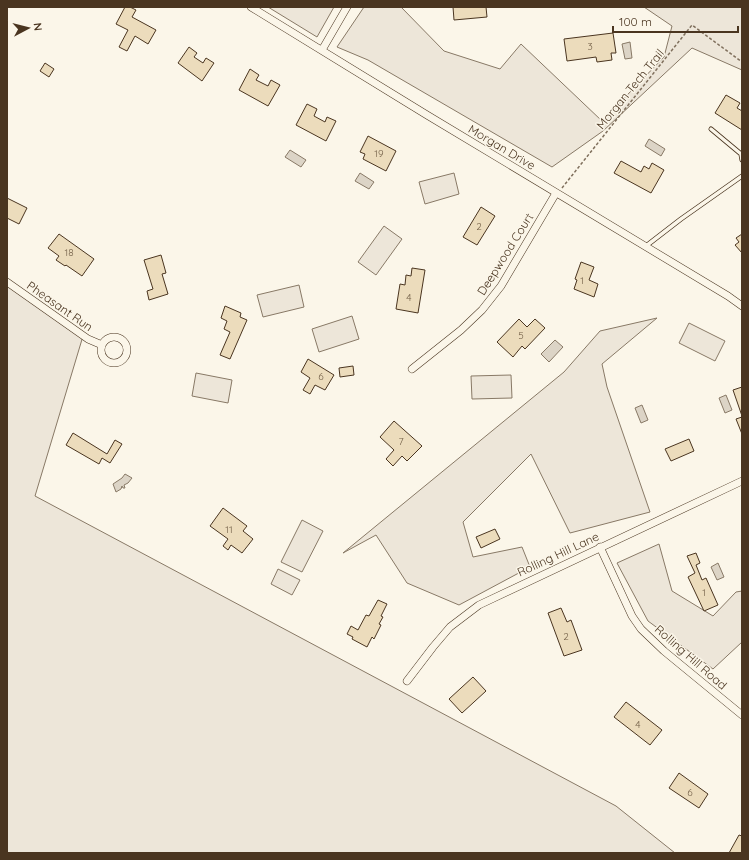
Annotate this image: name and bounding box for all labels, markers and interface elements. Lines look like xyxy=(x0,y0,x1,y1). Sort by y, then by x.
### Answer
north arrow xyxy=(8,8,48,48)
scale bar xyxy=(613,8,738,34)
text: 100 m xyxy=(619,14,652,29)
text: N xyxy=(30,22,45,32)
house number: 3 xyxy=(587,40,593,53)
street label: Morgan Tech Trail xyxy=(593,46,667,132)
street label: Morgan Drive xyxy=(466,121,538,173)
house number: 19 xyxy=(374,147,384,160)
street label: Deepwood Court xyxy=(474,210,536,298)
house number: 2 xyxy=(476,220,482,233)
house number: 18 xyxy=(64,246,74,259)
house number: 1 xyxy=(580,274,584,287)
street label: Pheasant Run xyxy=(24,278,96,334)
house number: 4 xyxy=(406,291,412,304)
house number: 5 xyxy=(518,329,524,342)
house number: 6 xyxy=(318,370,324,383)
house number: 7 xyxy=(398,435,404,448)
house number: 11 xyxy=(225,523,233,536)
street label: Rolling Hill Lane xyxy=(515,528,601,579)
house number: 1 xyxy=(702,586,706,599)
street label: Rolling Hill Road xyxy=(652,622,730,692)
house number: 2 xyxy=(563,630,569,643)
house number: 4 xyxy=(635,718,641,731)
house number: 6 xyxy=(687,786,693,799)

